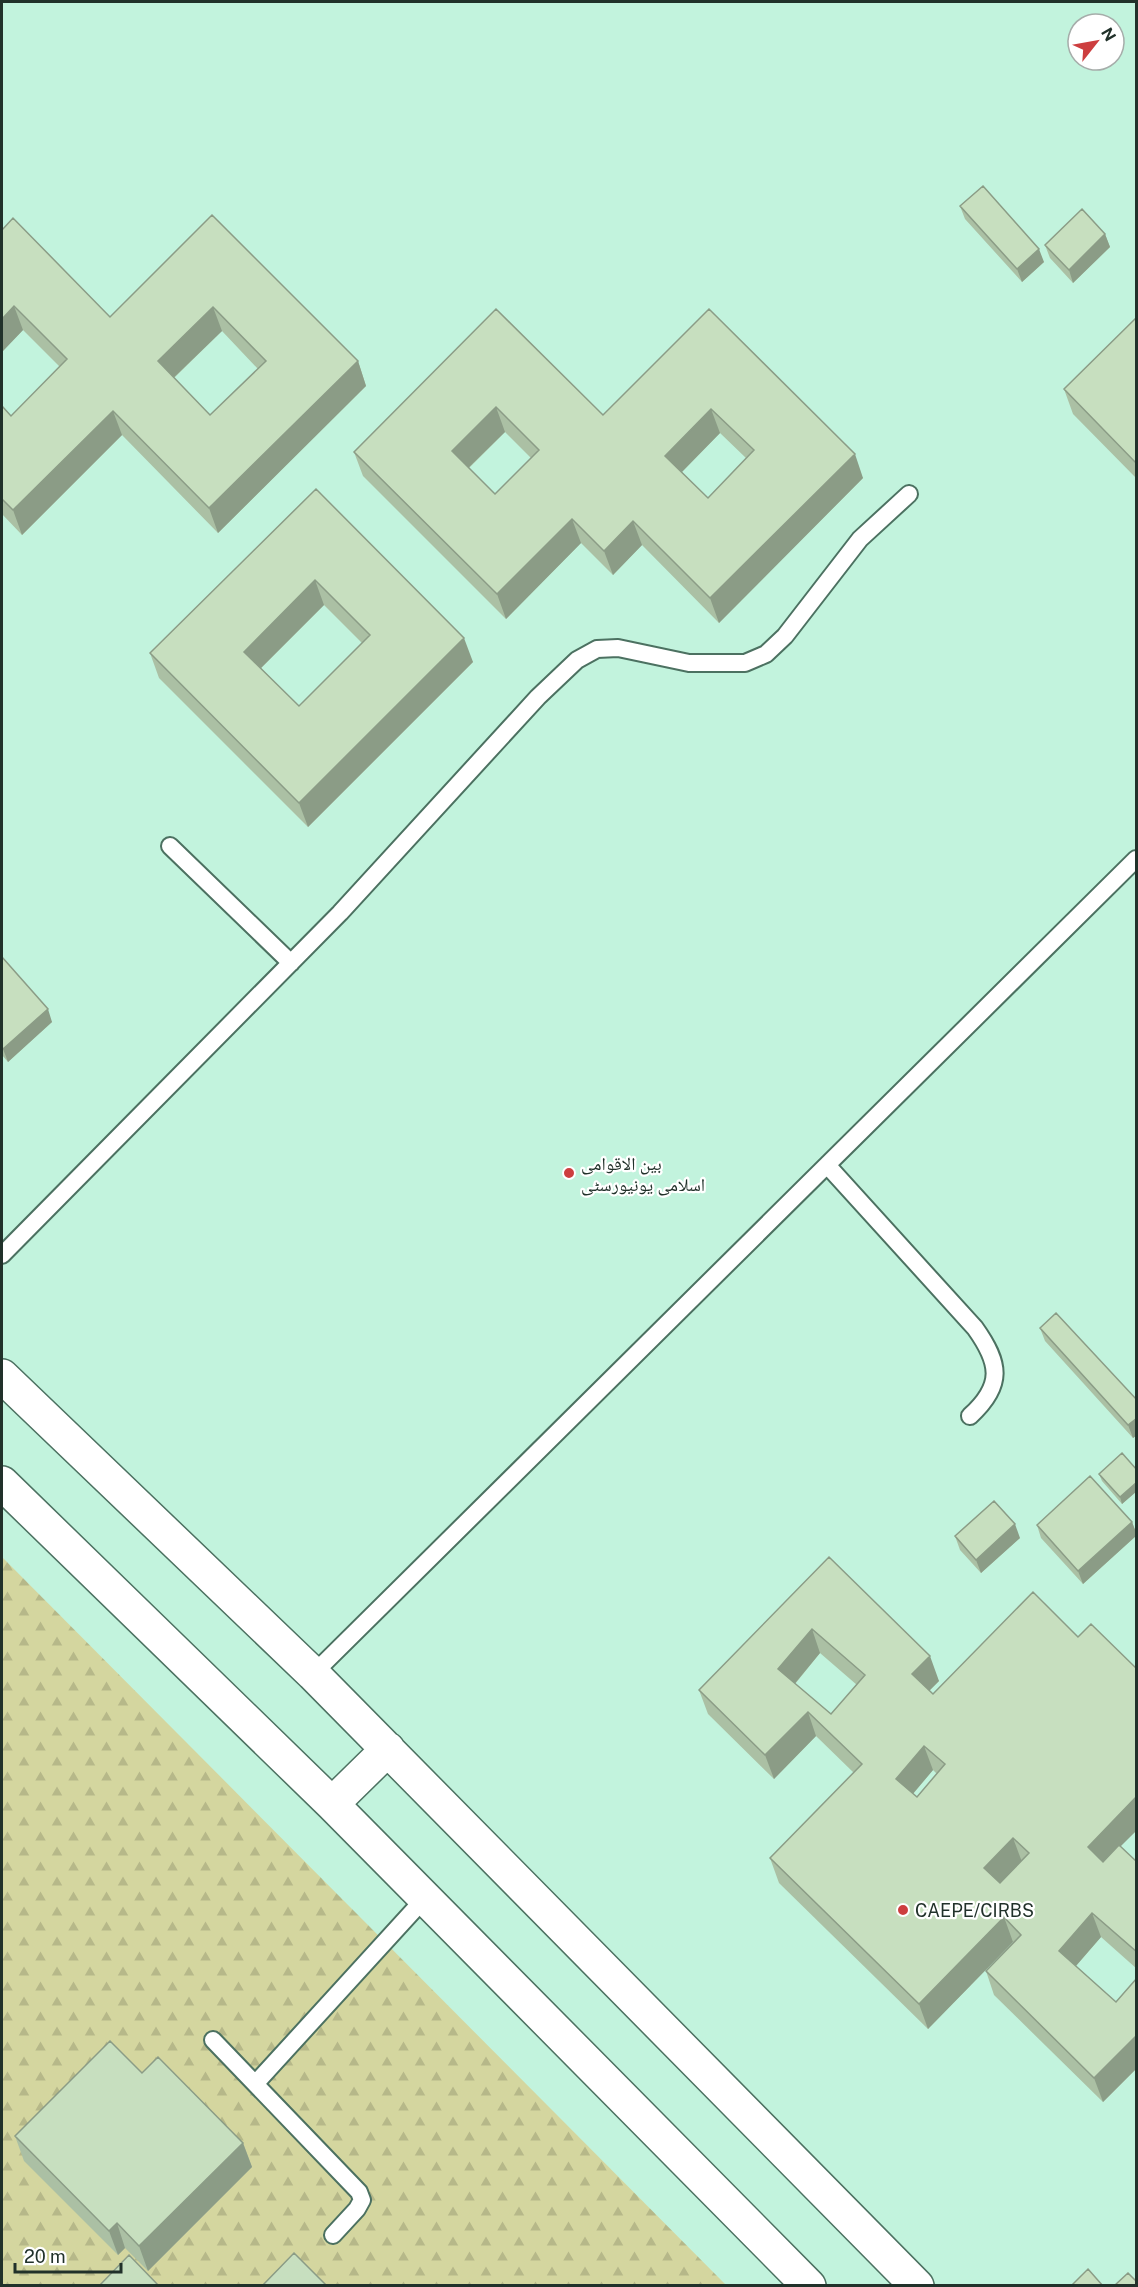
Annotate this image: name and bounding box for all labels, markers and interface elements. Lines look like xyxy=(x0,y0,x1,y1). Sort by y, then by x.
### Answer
north arrow xyxy=(1066,12,1126,72)
text: N xyxy=(1097,24,1120,45)
place label: بین الاقوامی اسلامی یونیورسٹی xyxy=(581,1153,705,1196)
marker: بین الاقوامی اسلامی یونیورسٹی xyxy=(562,1166,576,1180)
place label: CAEPE/CIRBS xyxy=(915,1900,1034,1921)
marker: CAEPE/CIRBS xyxy=(896,1903,910,1917)
scale bar xyxy=(15,2236,122,2274)
text: 20 m xyxy=(24,2246,66,2267)

